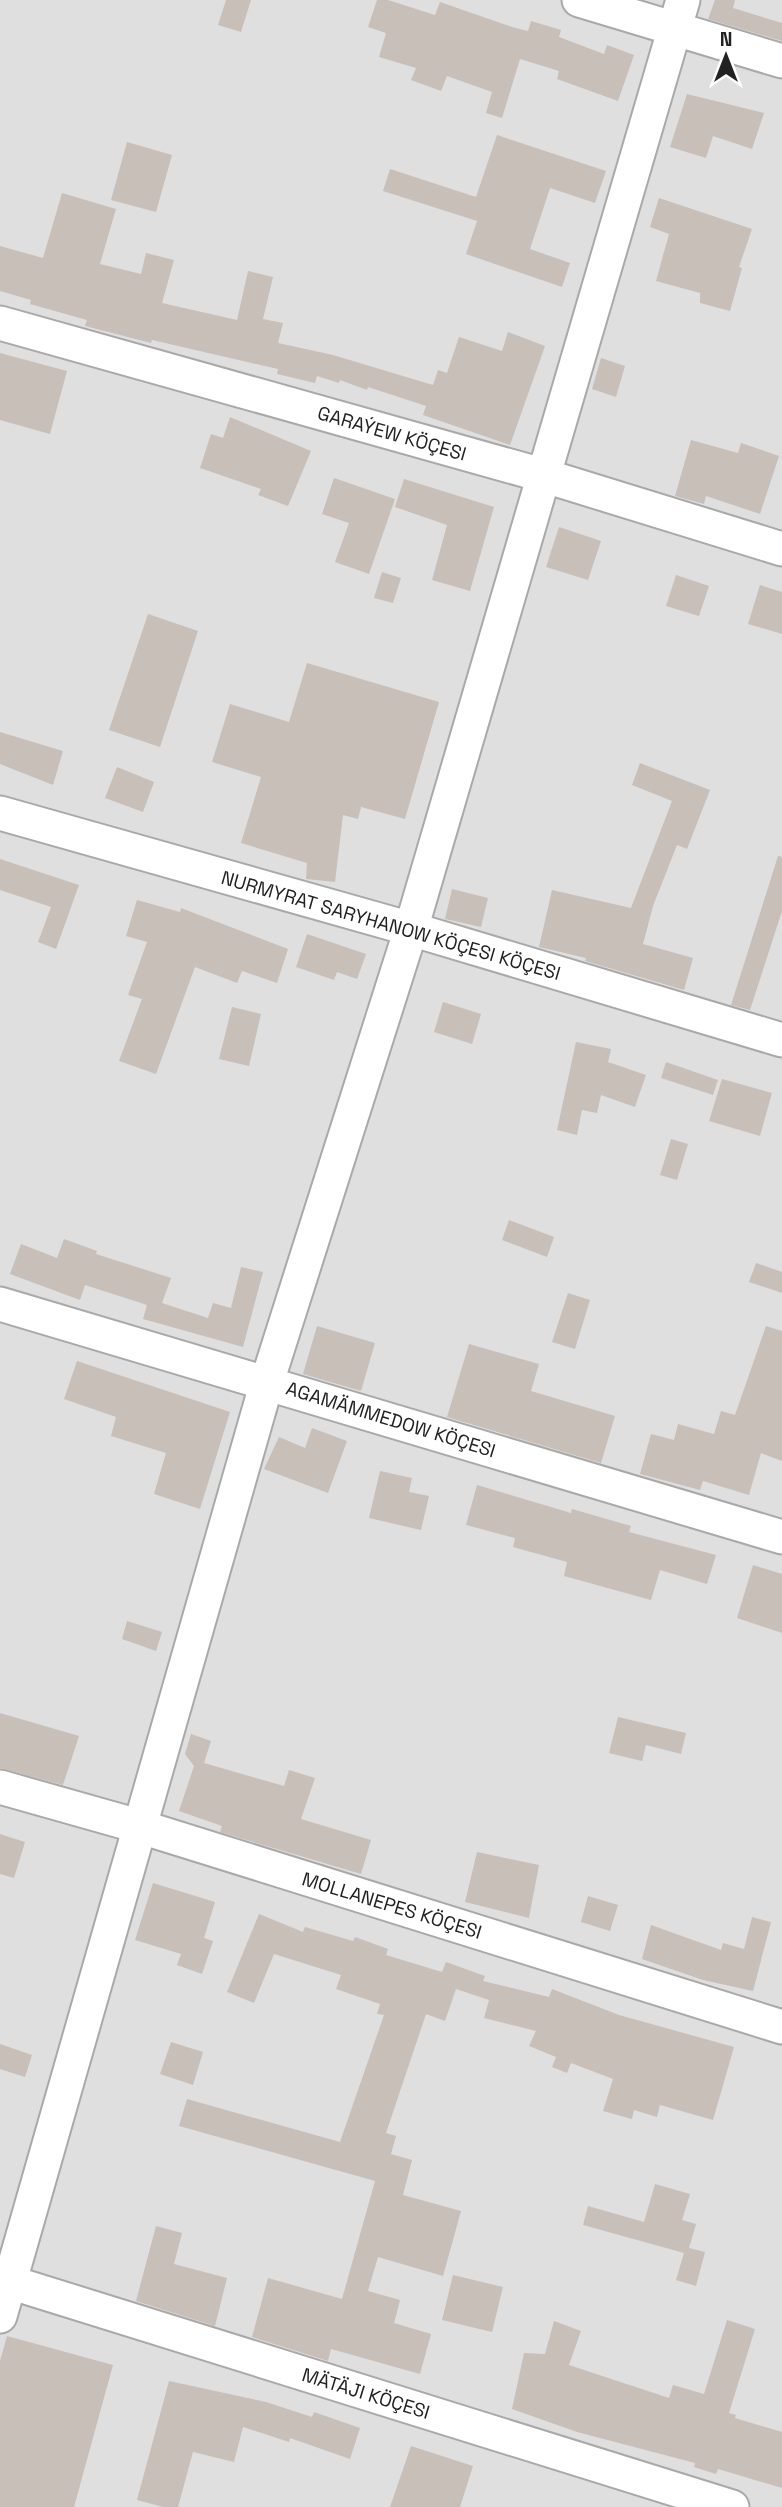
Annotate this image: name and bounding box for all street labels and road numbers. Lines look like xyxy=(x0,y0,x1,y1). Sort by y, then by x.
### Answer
street label: GARAÝEW KÖÇESI xyxy=(315,400,469,467)
street label: NURMYRAT SARYHANOW KÖÇESI KÖÇESI xyxy=(218,865,563,986)
street label: AGAMÄMMEDOW KÖÇESI xyxy=(283,1376,499,1463)
street label: MOLLANEPES KÖÇESI xyxy=(299,1866,485,1945)
street label: MÄTÄJI KÖÇESI xyxy=(299,2362,433,2425)

